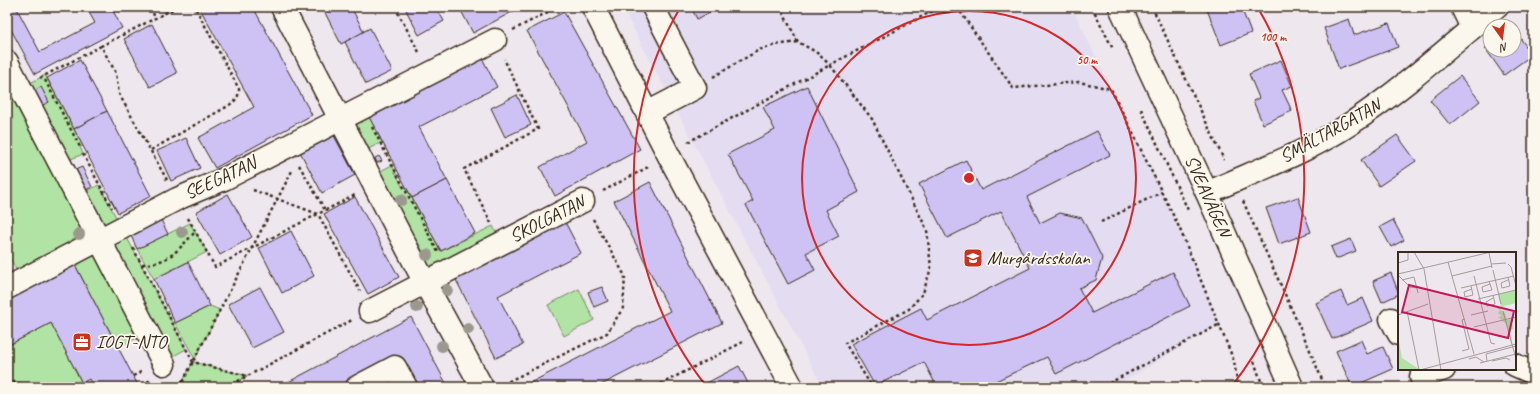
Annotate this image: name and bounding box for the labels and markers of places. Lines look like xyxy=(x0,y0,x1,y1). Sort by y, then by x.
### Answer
centre of rings xyxy=(962,171,976,185)
place label: Murgårdsskolan xyxy=(987,246,1090,270)
school or university icon: Murgårdsskolan xyxy=(962,247,984,269)
place label: IOGT-NTO xyxy=(96,330,169,354)
office icon: IOGT-NTO xyxy=(71,331,93,353)

